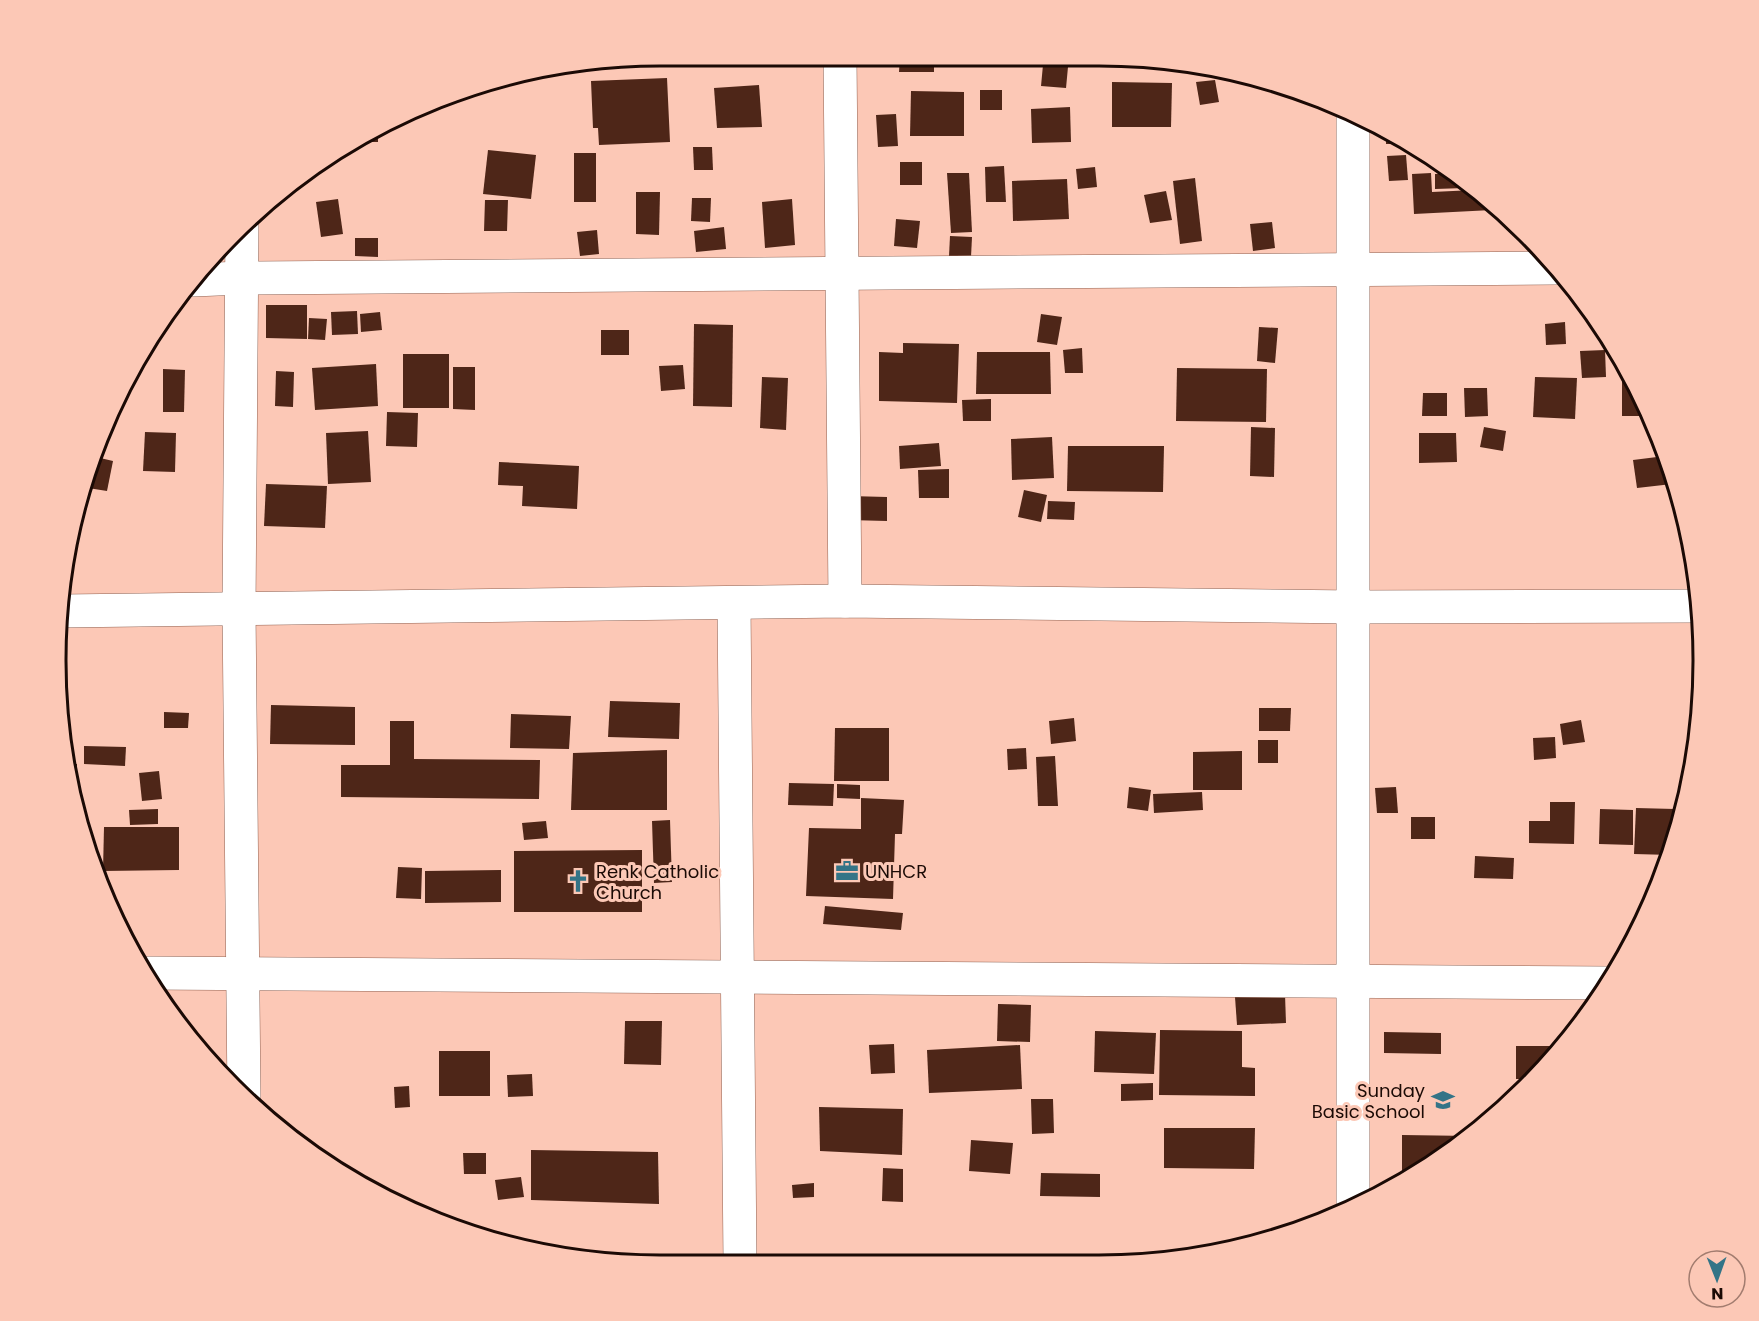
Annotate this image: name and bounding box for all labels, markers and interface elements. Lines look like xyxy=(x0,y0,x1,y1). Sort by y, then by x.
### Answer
office icon: UNHCR xyxy=(834,858,860,884)
place label: Renk Catholic Church xyxy=(596,859,719,905)
place label: UNHCR xyxy=(865,859,927,884)
church icon: Renk Catholic Church xyxy=(565,868,591,894)
place label: Sunday Basic School xyxy=(1312,1078,1425,1124)
school or university icon: Sunday Basic School xyxy=(1430,1087,1456,1113)
north arrow xyxy=(1687,1249,1747,1309)
text: N xyxy=(1711,1282,1723,1305)

